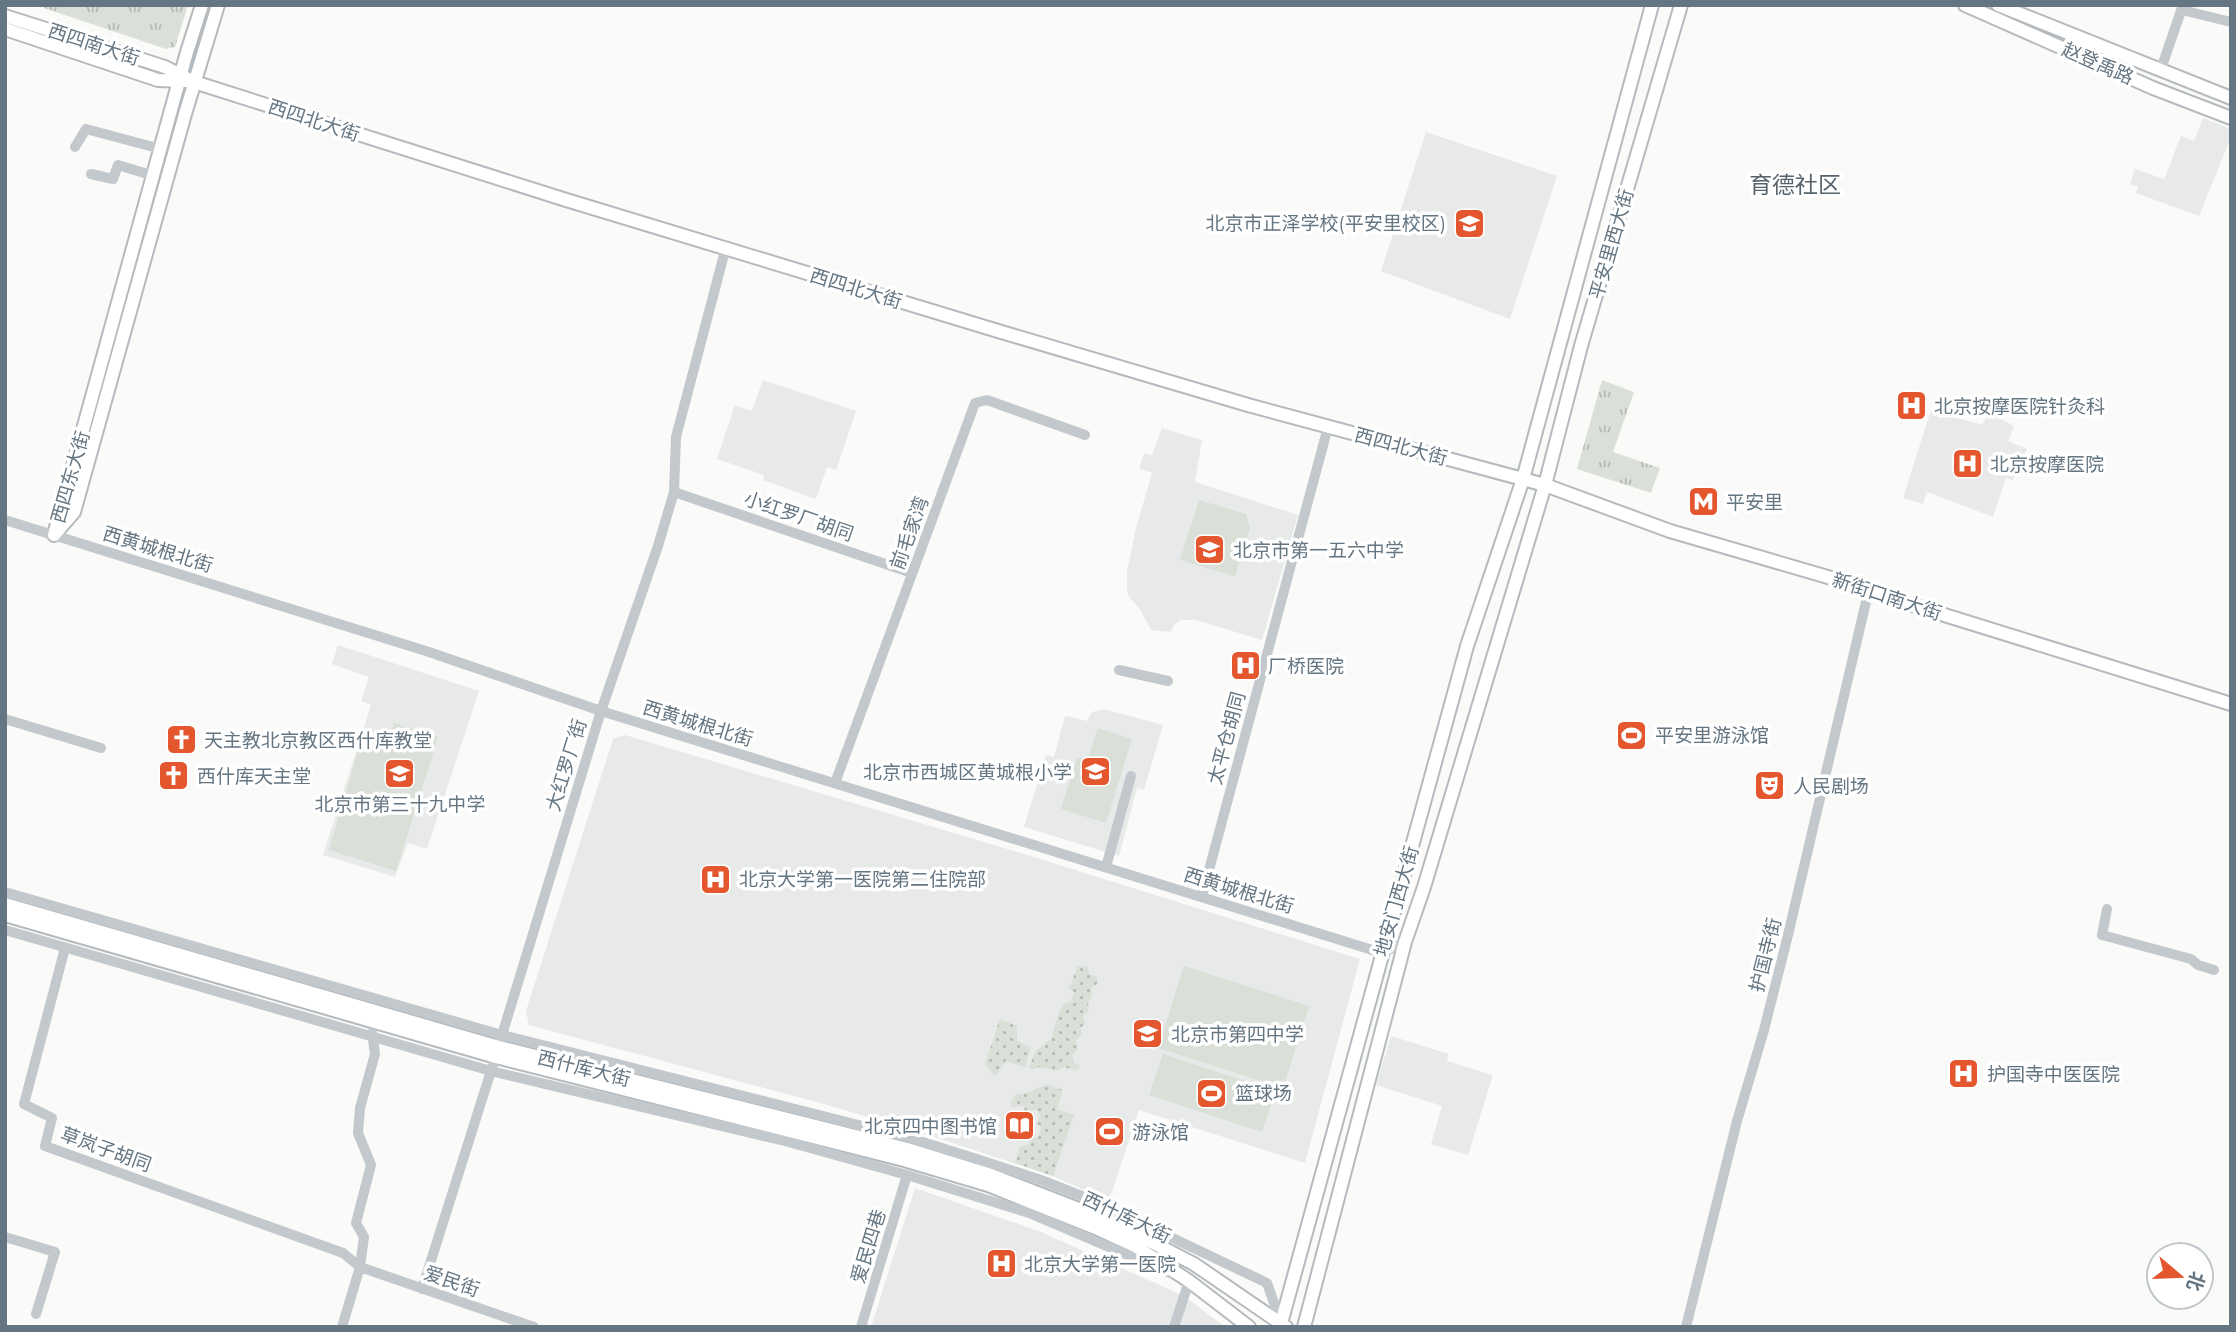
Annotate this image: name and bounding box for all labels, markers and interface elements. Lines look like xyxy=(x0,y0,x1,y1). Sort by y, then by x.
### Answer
street label: 西四南大街 xyxy=(45,19,143,70)
street label: 赵登禹路 xyxy=(2058,37,2137,89)
street label: 西四北大街 xyxy=(265,95,363,146)
district label: 育德社区 xyxy=(1749,171,1841,199)
street label: 平安里西大街 xyxy=(1585,186,1638,302)
school or university icon: 北京市正泽学校(平安里校区) xyxy=(1452,206,1486,240)
place label: 北京市正泽学校(平安里校区) xyxy=(1205,212,1446,235)
street label: 西四北大街 xyxy=(807,264,905,313)
hospital icon: 北京按摩医院针灸科 xyxy=(1894,389,1928,423)
place label: 北京按摩医院针灸科 xyxy=(1934,395,2105,418)
street label: 西四北大街 xyxy=(1352,423,1450,470)
street label: 西四东大街 xyxy=(46,428,95,526)
hospital icon: 北京按摩医院 xyxy=(1950,447,1984,481)
place label: 北京按摩医院 xyxy=(1990,453,2104,476)
metro station icon: 平安里 xyxy=(1686,485,1720,519)
street label: 小红罗厂胡同 xyxy=(741,487,856,546)
place label: 平安里 xyxy=(1726,491,1783,514)
street label: 前毛家湾 xyxy=(886,494,933,573)
street label: 西黄城根北街 xyxy=(100,522,216,577)
school or university icon: 北京市第一五六中学 xyxy=(1193,533,1227,567)
place label: 北京市第一五六中学 xyxy=(1233,539,1404,562)
street label: 新街口南大街 xyxy=(1829,568,1945,625)
hospital icon: 厂桥医院 xyxy=(1228,649,1262,683)
place label: 厂桥医院 xyxy=(1268,655,1344,678)
street label: 太平仓胡同 xyxy=(1203,689,1250,787)
street label: 西黄城根北街 xyxy=(640,696,756,751)
street label: 大红罗厂街 xyxy=(542,716,591,814)
sports icon: 平安里游泳馆 xyxy=(1615,718,1649,752)
church icon: 天主教北京教区西什库教堂 xyxy=(164,723,198,757)
place label: 平安里游泳馆 xyxy=(1655,724,1769,747)
place label: 天主教北京教区西什库教堂 xyxy=(204,729,432,752)
school or university icon: 北京市西城区黄城根小学 xyxy=(1078,755,1112,789)
school or university icon: 北京市第三十九中学 xyxy=(383,756,417,790)
church icon: 西什库天主堂 xyxy=(157,759,191,793)
place label: 北京市西城区黄城根小学 xyxy=(863,761,1072,784)
place label: 西什库天主堂 xyxy=(197,765,311,788)
theatre icon: 人民剧场 xyxy=(1753,769,1787,803)
place label: 人民剧场 xyxy=(1793,775,1869,798)
place label: 北京市第三十九中学 xyxy=(314,793,486,816)
street label: 地安门西大街 xyxy=(1370,843,1423,959)
hospital icon: 北京大学第一医院第二住院部 xyxy=(699,862,733,896)
street label: 西黄城根北街 xyxy=(1181,863,1297,918)
place label: 北京大学第一医院第二住院部 xyxy=(739,868,986,891)
street label: 护国寺街 xyxy=(1745,915,1786,995)
school or university icon: 北京市第四中学 xyxy=(1131,1017,1165,1051)
place label: 北京市第四中学 xyxy=(1171,1023,1304,1046)
street label: 西什库大街 xyxy=(535,1046,633,1091)
hospital icon: 护国寺中医医院 xyxy=(1947,1057,1981,1091)
place label: 护国寺中医医院 xyxy=(1987,1063,2120,1086)
sports icon: 篮球场 xyxy=(1195,1076,1229,1110)
place label: 篮球场 xyxy=(1235,1082,1292,1105)
library icon: 北京四中图书馆 xyxy=(1003,1109,1037,1143)
place label: 北京四中图书馆 xyxy=(864,1115,997,1138)
sports icon: 游泳馆 xyxy=(1092,1115,1126,1149)
place label: 游泳馆 xyxy=(1132,1121,1189,1144)
street label: 草岚子胡同 xyxy=(57,1122,154,1177)
street label: 西什库大街 xyxy=(1079,1187,1175,1248)
street label: 爱民四巷 xyxy=(846,1206,891,1286)
north arrow xyxy=(2145,1241,2215,1311)
hospital icon: 北京大学第一医院 xyxy=(984,1247,1018,1281)
place label: 北京大学第一医院 xyxy=(1024,1253,1176,1276)
street label: 爱民街 xyxy=(421,1261,483,1302)
text: 北 xyxy=(2182,1269,2210,1294)

